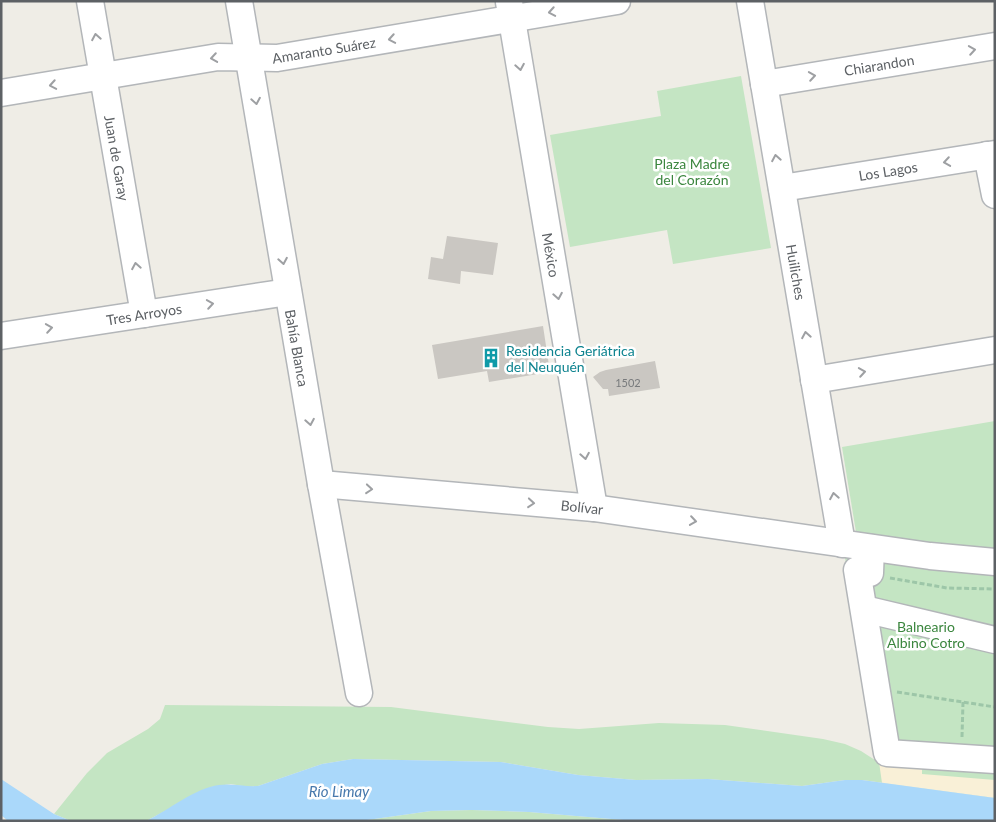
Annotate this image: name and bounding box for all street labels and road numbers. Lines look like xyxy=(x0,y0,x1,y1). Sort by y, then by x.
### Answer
street label: Amaranto Suárez xyxy=(271,33,377,67)
street label: Chiarandon xyxy=(843,51,915,79)
street label: Juan de Garay xyxy=(101,114,133,203)
street label: Los Lagos xyxy=(857,158,919,184)
street label: México xyxy=(539,231,563,279)
street label: Huiliches xyxy=(783,243,809,301)
street label: Tres Arroyos xyxy=(105,300,183,328)
street label: Bahía Blanca xyxy=(282,308,312,388)
street label: Bolívar xyxy=(560,496,604,518)

